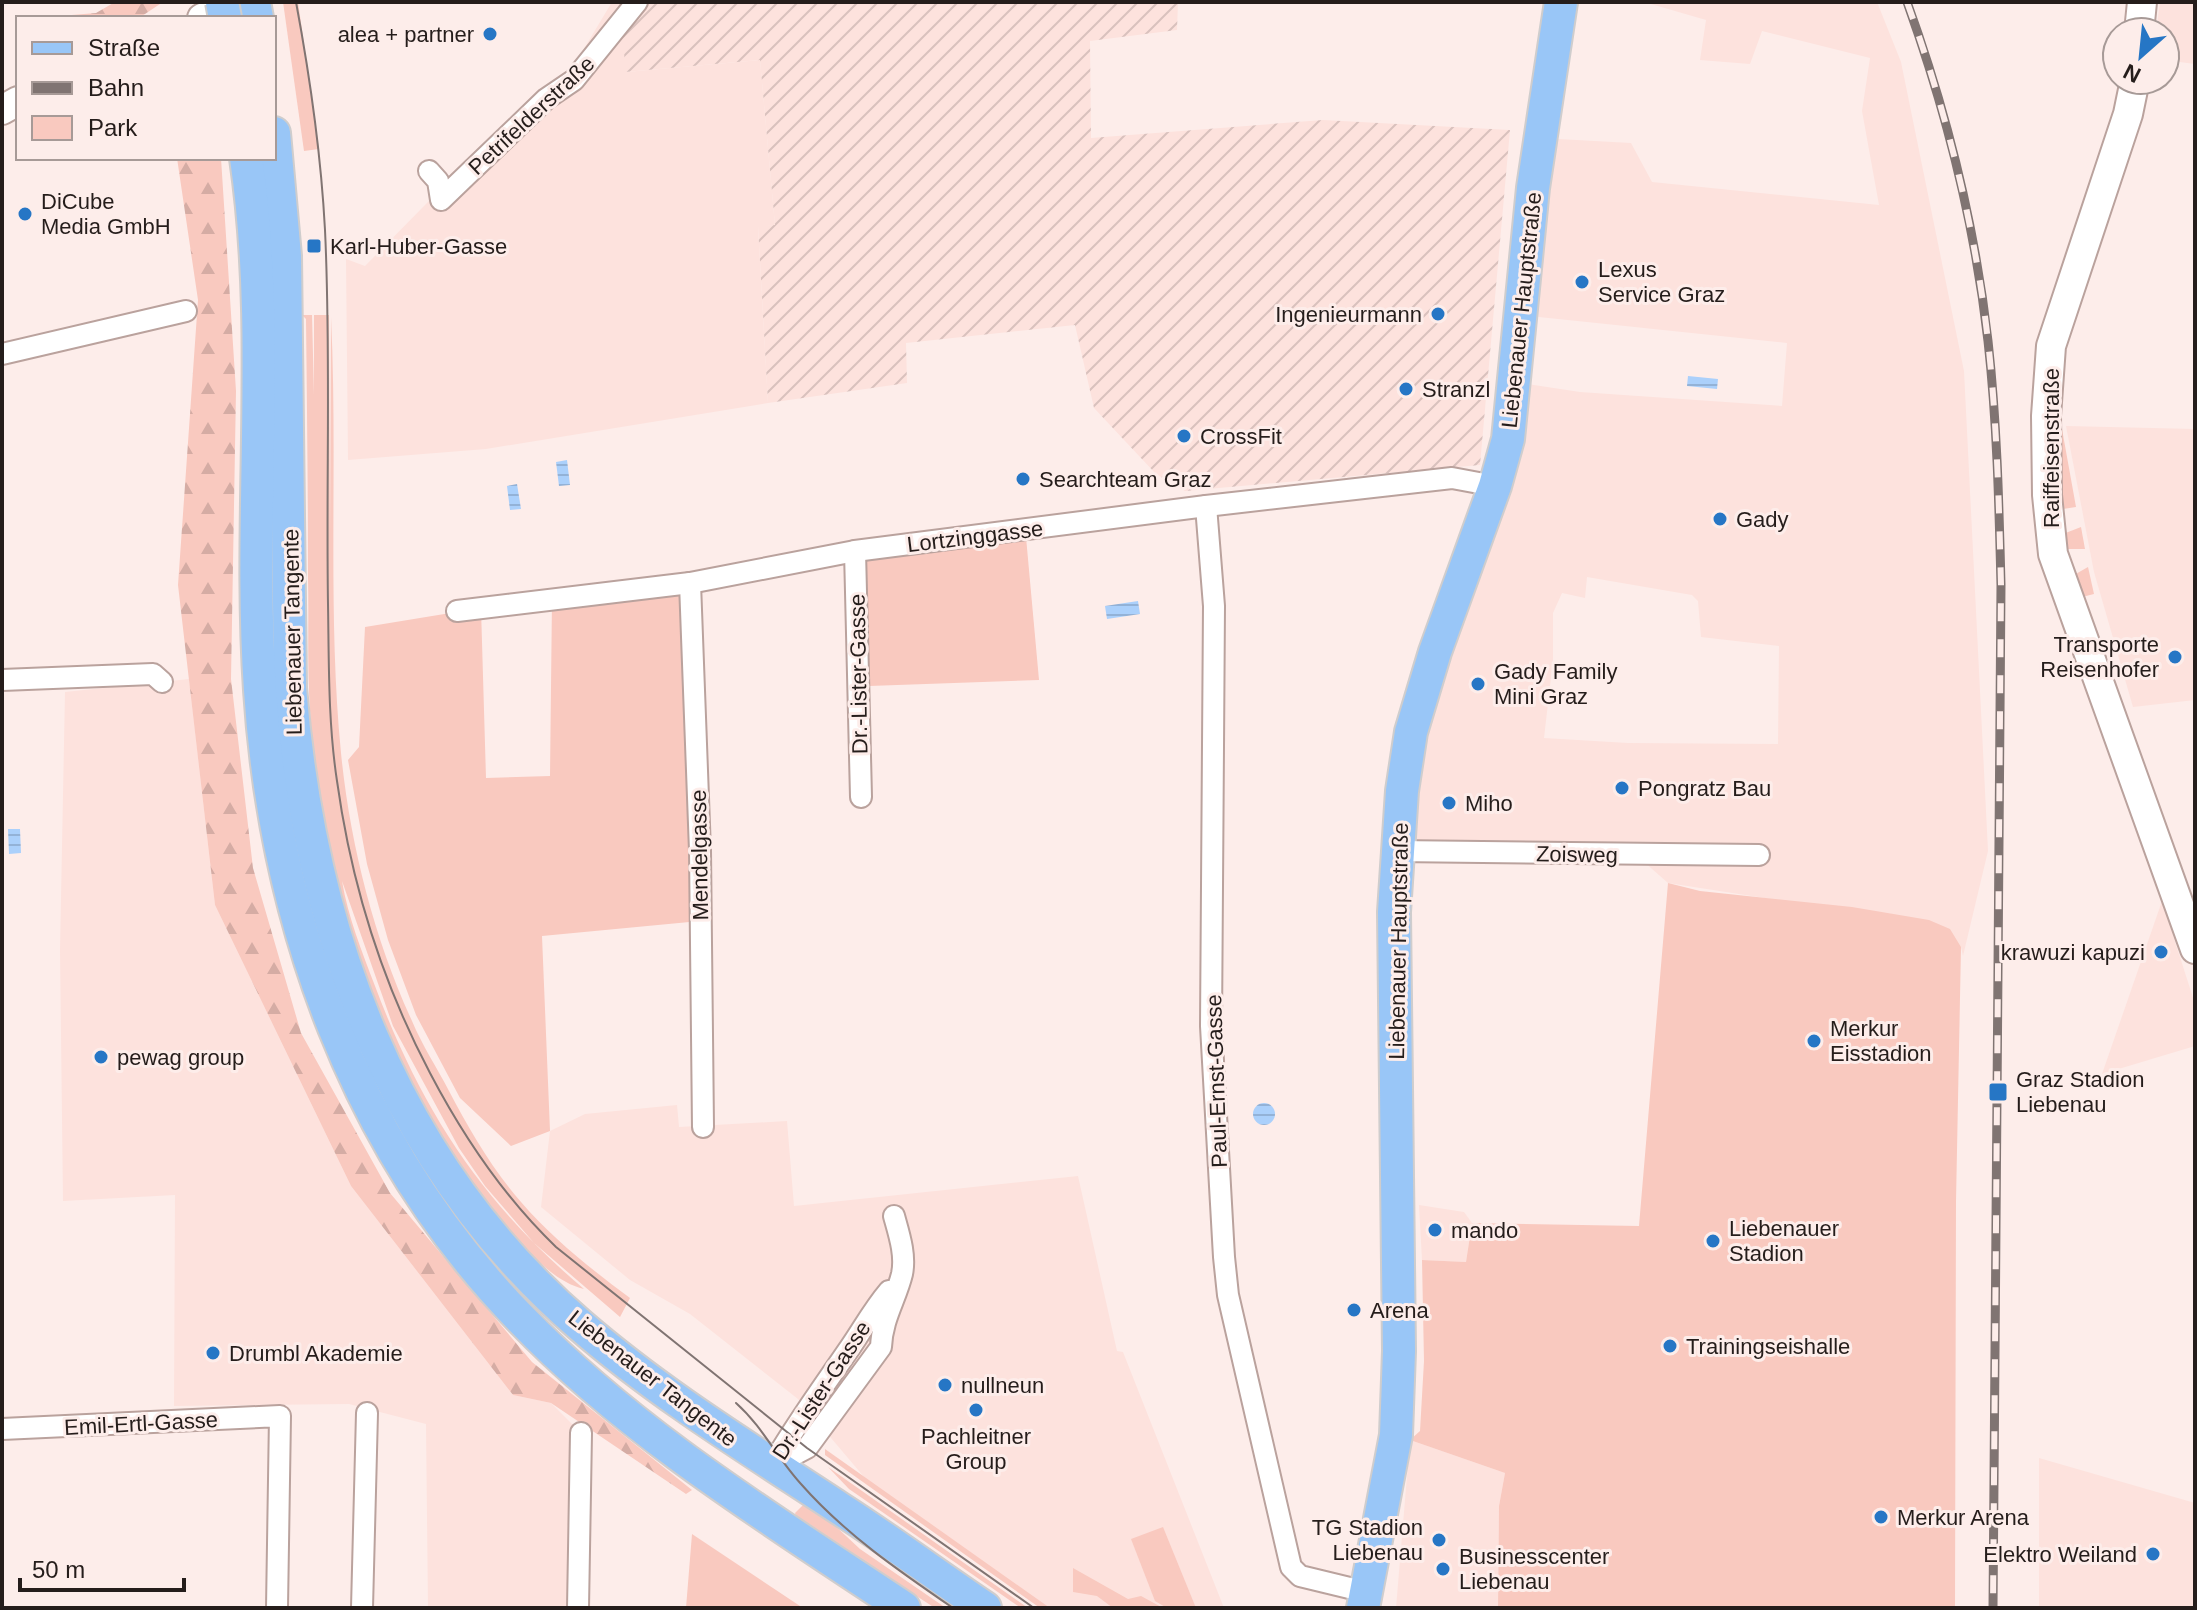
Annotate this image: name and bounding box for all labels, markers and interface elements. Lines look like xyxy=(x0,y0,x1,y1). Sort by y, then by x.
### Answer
legend xyxy=(16,16,276,160)
north arrow xyxy=(2101,16,2181,96)
place label: alea + partner xyxy=(338,22,474,47)
marker: alea + partner xyxy=(481,25,499,43)
text: Straße xyxy=(88,34,160,61)
street label: Petrifelderstraße xyxy=(463,51,599,180)
text: N xyxy=(2119,59,2145,88)
text: Bahn xyxy=(88,74,144,101)
text: Park xyxy=(88,114,138,141)
place label: DiCube Media GmbH xyxy=(41,189,171,239)
street label: Liebenauer Hauptstraße xyxy=(1497,191,1546,429)
marker: DiCube Media GmbH xyxy=(16,205,34,223)
place label: Karl-Huber-Gasse xyxy=(330,234,507,259)
marker: Karl-Huber-Gasse xyxy=(305,237,323,255)
place label: Lexus Service Graz xyxy=(1598,257,1725,307)
marker: Lexus Service Graz xyxy=(1573,273,1591,291)
place label: Ingenieurmann xyxy=(1275,302,1422,327)
marker: Ingenieurmann xyxy=(1429,305,1447,323)
street label: Raiffeisenstraße xyxy=(2039,368,2064,528)
place label: Stranzl xyxy=(1422,377,1490,402)
marker: Stranzl xyxy=(1397,380,1415,398)
place label: CrossFit xyxy=(1200,424,1282,449)
marker: CrossFit xyxy=(1175,427,1193,445)
place label: Searchteam Graz xyxy=(1039,467,1211,492)
marker: Searchteam Graz xyxy=(1014,470,1032,488)
place label: Gady xyxy=(1736,507,1789,532)
marker: Gady xyxy=(1711,510,1729,528)
street label: Lortzinggasse xyxy=(906,516,1045,557)
street label: Liebenauer Tangente xyxy=(278,529,307,735)
street label: Dr.-Lister-Gasse xyxy=(845,594,872,754)
place label: Transporte Reisenhofer xyxy=(2040,632,2159,682)
marker: Transporte Reisenhofer xyxy=(2166,648,2184,666)
place label: Gady Family Mini Graz xyxy=(1494,659,1617,709)
marker: Gady Family Mini Graz xyxy=(1469,675,1487,693)
place label: Pongratz Bau xyxy=(1638,776,1771,801)
marker: Pongratz Bau xyxy=(1613,779,1631,797)
street label: Mendelgasse xyxy=(686,789,713,921)
place label: Miho xyxy=(1465,791,1513,816)
marker: Miho xyxy=(1440,794,1458,812)
street label: Liebenauer Hauptstraße xyxy=(1384,822,1413,1060)
street label: Zoisweg xyxy=(1536,841,1618,868)
place label: krawuzi kapuzi xyxy=(2001,940,2145,965)
marker: krawuzi kapuzi xyxy=(2152,943,2170,961)
street label: Paul-Ernst-Gasse xyxy=(1201,994,1232,1168)
place label: Merkur Eisstadion xyxy=(1830,1016,1932,1066)
marker: Merkur Eisstadion xyxy=(1805,1032,1823,1050)
place label: pewag group xyxy=(117,1045,244,1070)
marker: pewag group xyxy=(92,1048,110,1066)
place label: Graz Stadion Liebenau xyxy=(2016,1067,2144,1117)
marker: Graz Stadion Liebenau xyxy=(1987,1081,2009,1103)
place label: Liebenauer Stadion xyxy=(1729,1216,1839,1266)
place label: mando xyxy=(1451,1218,1518,1243)
marker: mando xyxy=(1426,1221,1444,1239)
marker: Liebenauer Stadion xyxy=(1704,1232,1722,1250)
place label: Arena xyxy=(1370,1298,1429,1323)
marker: Arena xyxy=(1345,1301,1363,1319)
street label: Liebenauer Tangente xyxy=(564,1305,742,1452)
street label: Dr.-Lister-Gasse xyxy=(767,1316,876,1464)
place label: Trainingseishalle xyxy=(1686,1334,1850,1359)
marker: Trainingseishalle xyxy=(1661,1337,1679,1355)
place label: Drumbl Akademie xyxy=(229,1341,403,1366)
marker: Drumbl Akademie xyxy=(204,1344,222,1362)
place label: nullneun xyxy=(961,1373,1044,1398)
marker: nullneun xyxy=(936,1376,954,1394)
marker: Pachleitner Group xyxy=(967,1401,985,1419)
street label: Emil-Ertl-Gasse xyxy=(63,1407,219,1440)
place label: Pachleitner Group xyxy=(921,1424,1031,1474)
place label: Merkur Arena xyxy=(1897,1505,2030,1530)
marker: Merkur Arena xyxy=(1872,1508,1890,1526)
place label: TG Stadion Liebenau xyxy=(1312,1515,1423,1565)
marker: TG Stadion Liebenau xyxy=(1430,1531,1448,1549)
scale bar xyxy=(20,1542,184,1592)
place label: Elektro Weiland xyxy=(1983,1542,2137,1567)
place label: Businesscenter Liebenau xyxy=(1459,1544,1609,1594)
marker: Elektro Weiland xyxy=(2144,1545,2162,1563)
text: 50 m xyxy=(32,1556,85,1583)
marker: Businesscenter Liebenau xyxy=(1434,1560,1452,1578)

